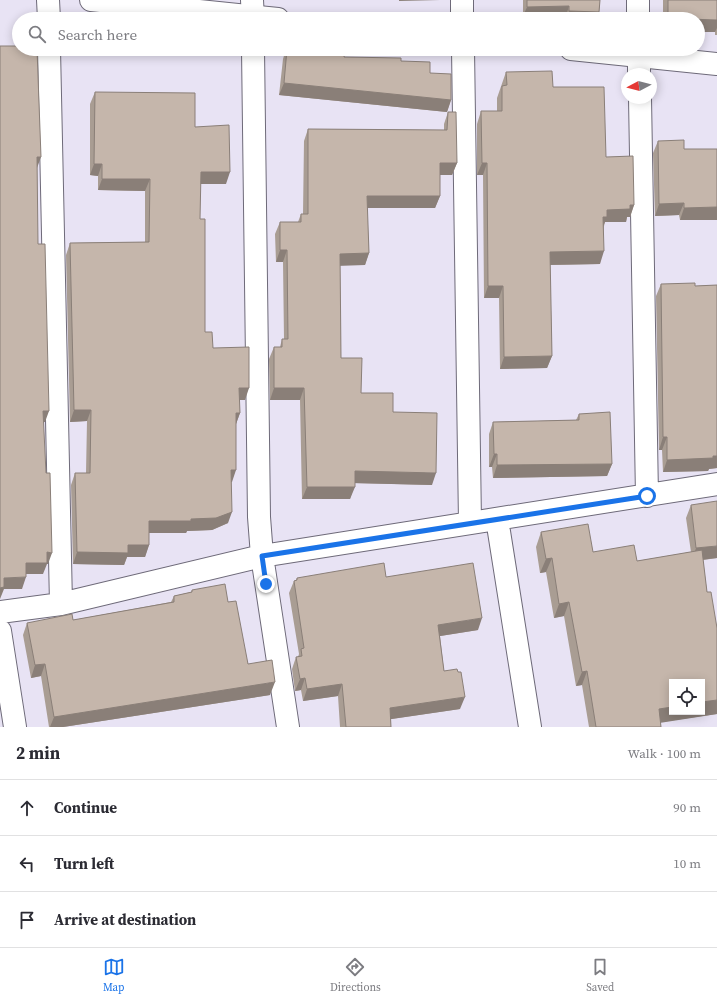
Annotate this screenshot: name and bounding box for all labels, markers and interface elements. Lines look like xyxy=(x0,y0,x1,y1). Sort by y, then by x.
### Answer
search box xyxy=(12,12,705,56)
icon: search xyxy=(26,23,48,45)
text: Search here xyxy=(58,24,137,45)
north arrow xyxy=(621,68,657,104)
route start xyxy=(638,487,656,505)
route end xyxy=(257,575,275,593)
map controls xyxy=(669,679,705,715)
button: locate xyxy=(669,679,705,715)
text: 2 min xyxy=(16,741,60,765)
text: Walk · 100 m xyxy=(628,745,701,762)
icon: ahead xyxy=(16,797,38,819)
text: Continue xyxy=(54,797,117,818)
text: 90 m xyxy=(673,799,701,816)
icon: left xyxy=(16,853,38,875)
text: Turn left xyxy=(54,853,114,874)
text: 10 m xyxy=(673,855,701,872)
icon: arrive xyxy=(16,909,38,931)
text: Arrive at destination xyxy=(54,909,196,930)
tab: Map xyxy=(103,956,125,995)
tab: Directions xyxy=(330,956,381,995)
tab: Saved xyxy=(586,956,614,995)

